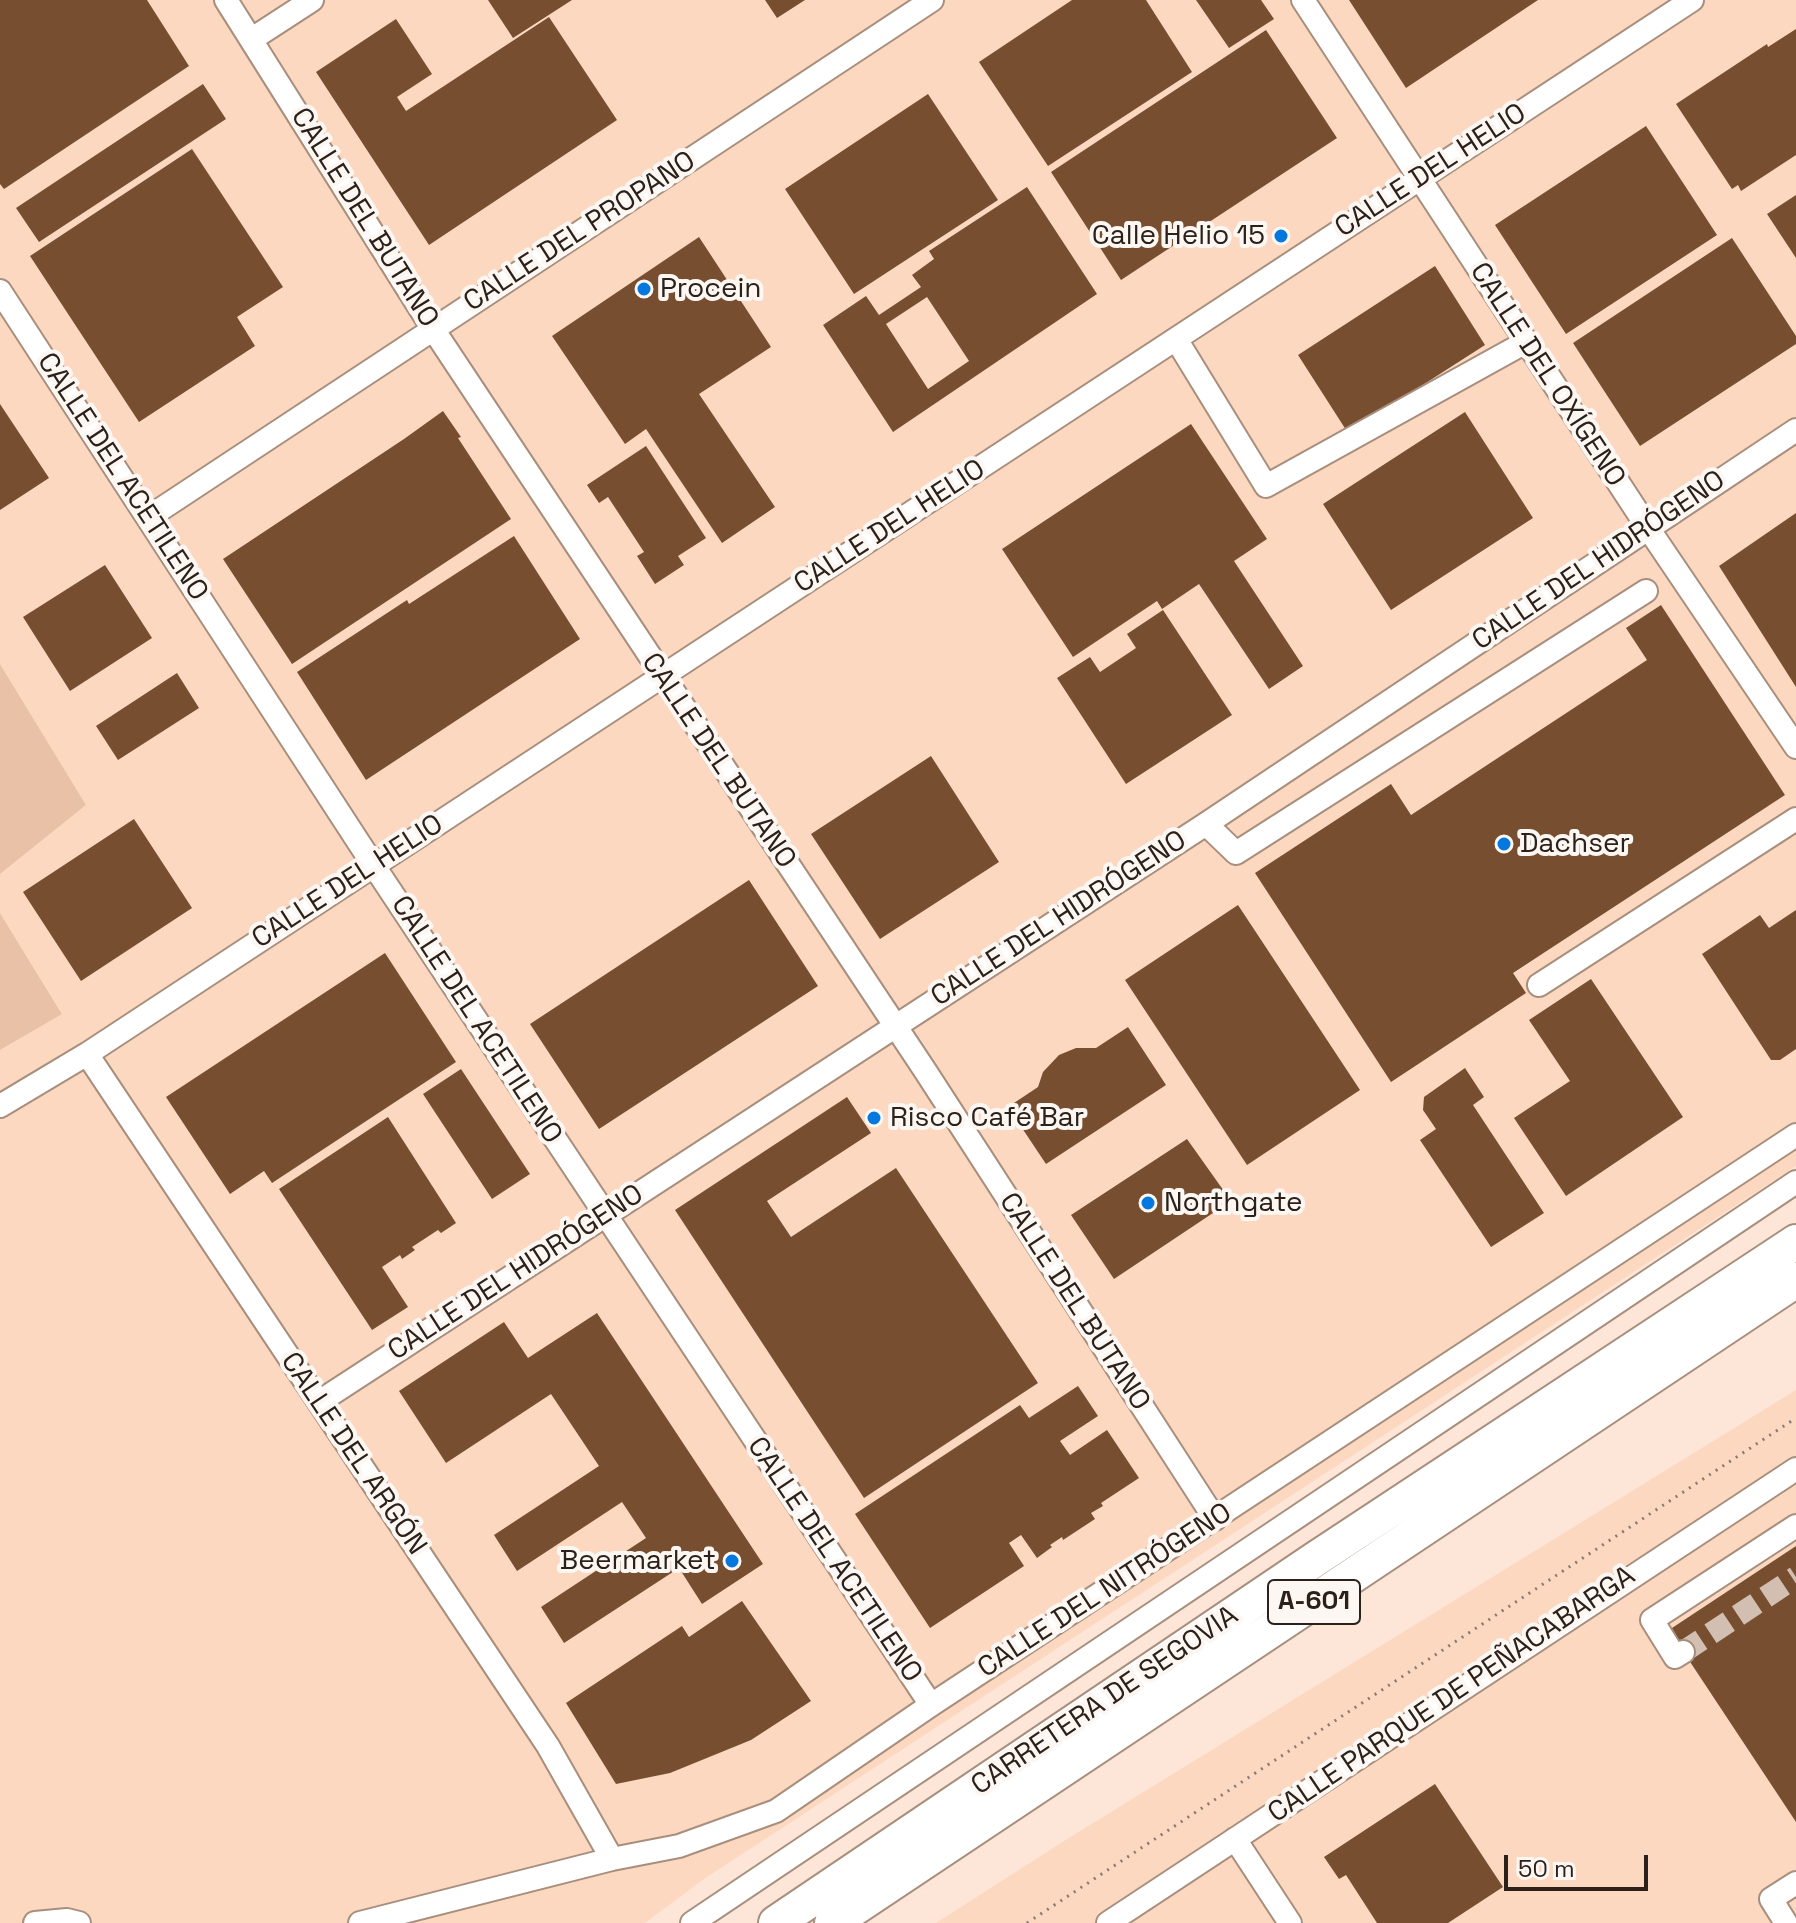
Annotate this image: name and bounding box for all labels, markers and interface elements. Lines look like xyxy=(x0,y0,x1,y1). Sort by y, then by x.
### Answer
street label: CALLE DEL HELIO xyxy=(1329,97,1533,245)
street label: CALLE DEL BUTANO xyxy=(283,102,445,334)
street label: CALLE DEL PROPANO xyxy=(458,145,702,319)
place label: Calle Helio 15 xyxy=(1092,219,1265,253)
marker: Calle Helio 15 xyxy=(1272,227,1290,245)
street label: CALLE DEL OXÍGENO xyxy=(1462,257,1632,493)
place label: Procein xyxy=(660,272,762,306)
marker: Procein xyxy=(635,280,653,298)
street label: CALLE DEL ACETILENO xyxy=(29,347,215,607)
street label: CALLE DEL HELIO xyxy=(788,453,992,601)
street label: CALLE DEL HIDRÓGENO xyxy=(1466,464,1732,658)
street label: CALLE DEL BUTANO xyxy=(634,647,802,875)
street label: CALLE DEL HELIO xyxy=(246,808,450,956)
street label: CALLE DEL HIDRÓGENO xyxy=(925,824,1193,1014)
place label: Dachser xyxy=(1520,827,1630,861)
marker: Dachser xyxy=(1495,835,1513,853)
street label: CALLE DEL ACETILENO xyxy=(383,890,569,1150)
place label: Risco Café Bar xyxy=(890,1101,1084,1135)
marker: Risco Café Bar xyxy=(865,1109,883,1127)
street label: CALLE DEL HIDRÓGENO xyxy=(382,1178,650,1368)
place label: Northgate xyxy=(1164,1186,1303,1220)
street label: CALLE DEL BUTANO xyxy=(991,1187,1157,1417)
marker: Northgate xyxy=(1139,1194,1157,1212)
street label: CALLE DEL ARGÓN xyxy=(273,1346,433,1562)
street label: CALLE DEL ACETILENO xyxy=(739,1431,929,1689)
street label: CALLE DEL NITRÓGENO xyxy=(972,1496,1238,1686)
place label: Beermarket xyxy=(560,1544,716,1578)
marker: Beermarket xyxy=(723,1552,741,1570)
street label: CALLE PARQUE DE PEÑACABARGA xyxy=(1262,1559,1642,1831)
road number: A-601 xyxy=(1268,1580,1360,1624)
street label: CARRETERA DE SEGOVIA xyxy=(965,1599,1245,1803)
scale bar xyxy=(1508,1839,1652,1889)
text: 50 m xyxy=(1518,1853,1575,1884)

